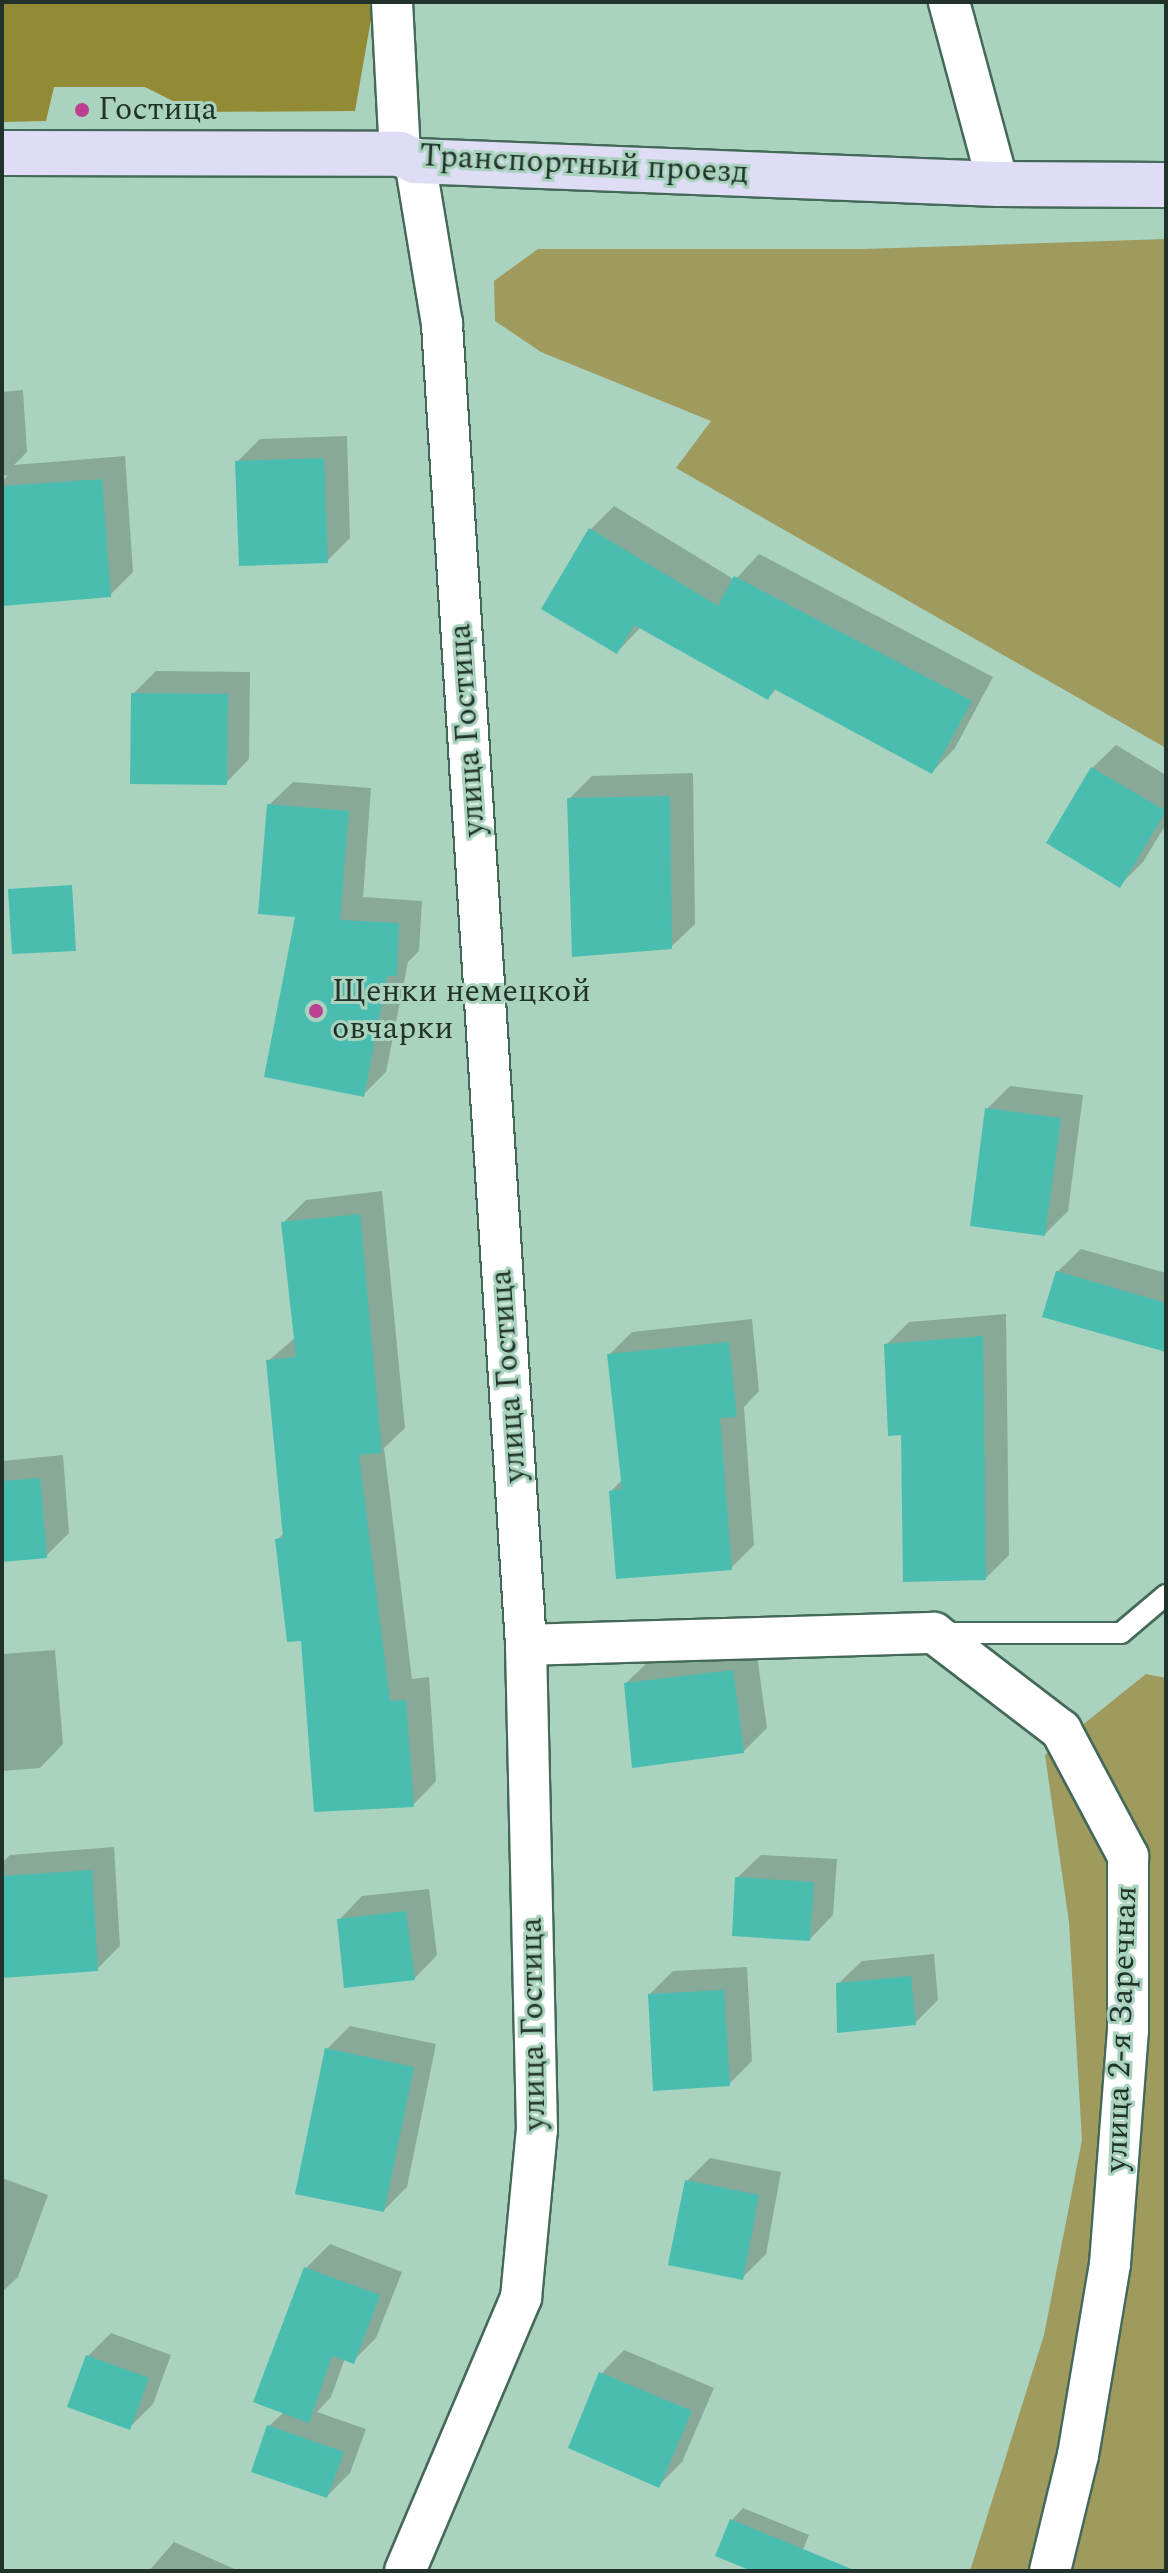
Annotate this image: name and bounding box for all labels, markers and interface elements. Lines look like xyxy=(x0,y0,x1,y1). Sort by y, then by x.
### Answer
place label: Гостица xyxy=(98,91,217,129)
marker: Гостица xyxy=(73,101,91,119)
street label: Транспортный проезд xyxy=(419,137,749,193)
street label: улица Гостица xyxy=(441,622,495,838)
place label: Щенки немецкой овчарки xyxy=(332,974,591,1049)
marker: Щенки немецкой овчарки xyxy=(307,1002,325,1020)
street label: улица Гостица xyxy=(482,1268,536,1484)
street label: улица 2-я Заречная xyxy=(1098,1885,1146,2173)
street label: улица Гостица xyxy=(513,1917,555,2131)

